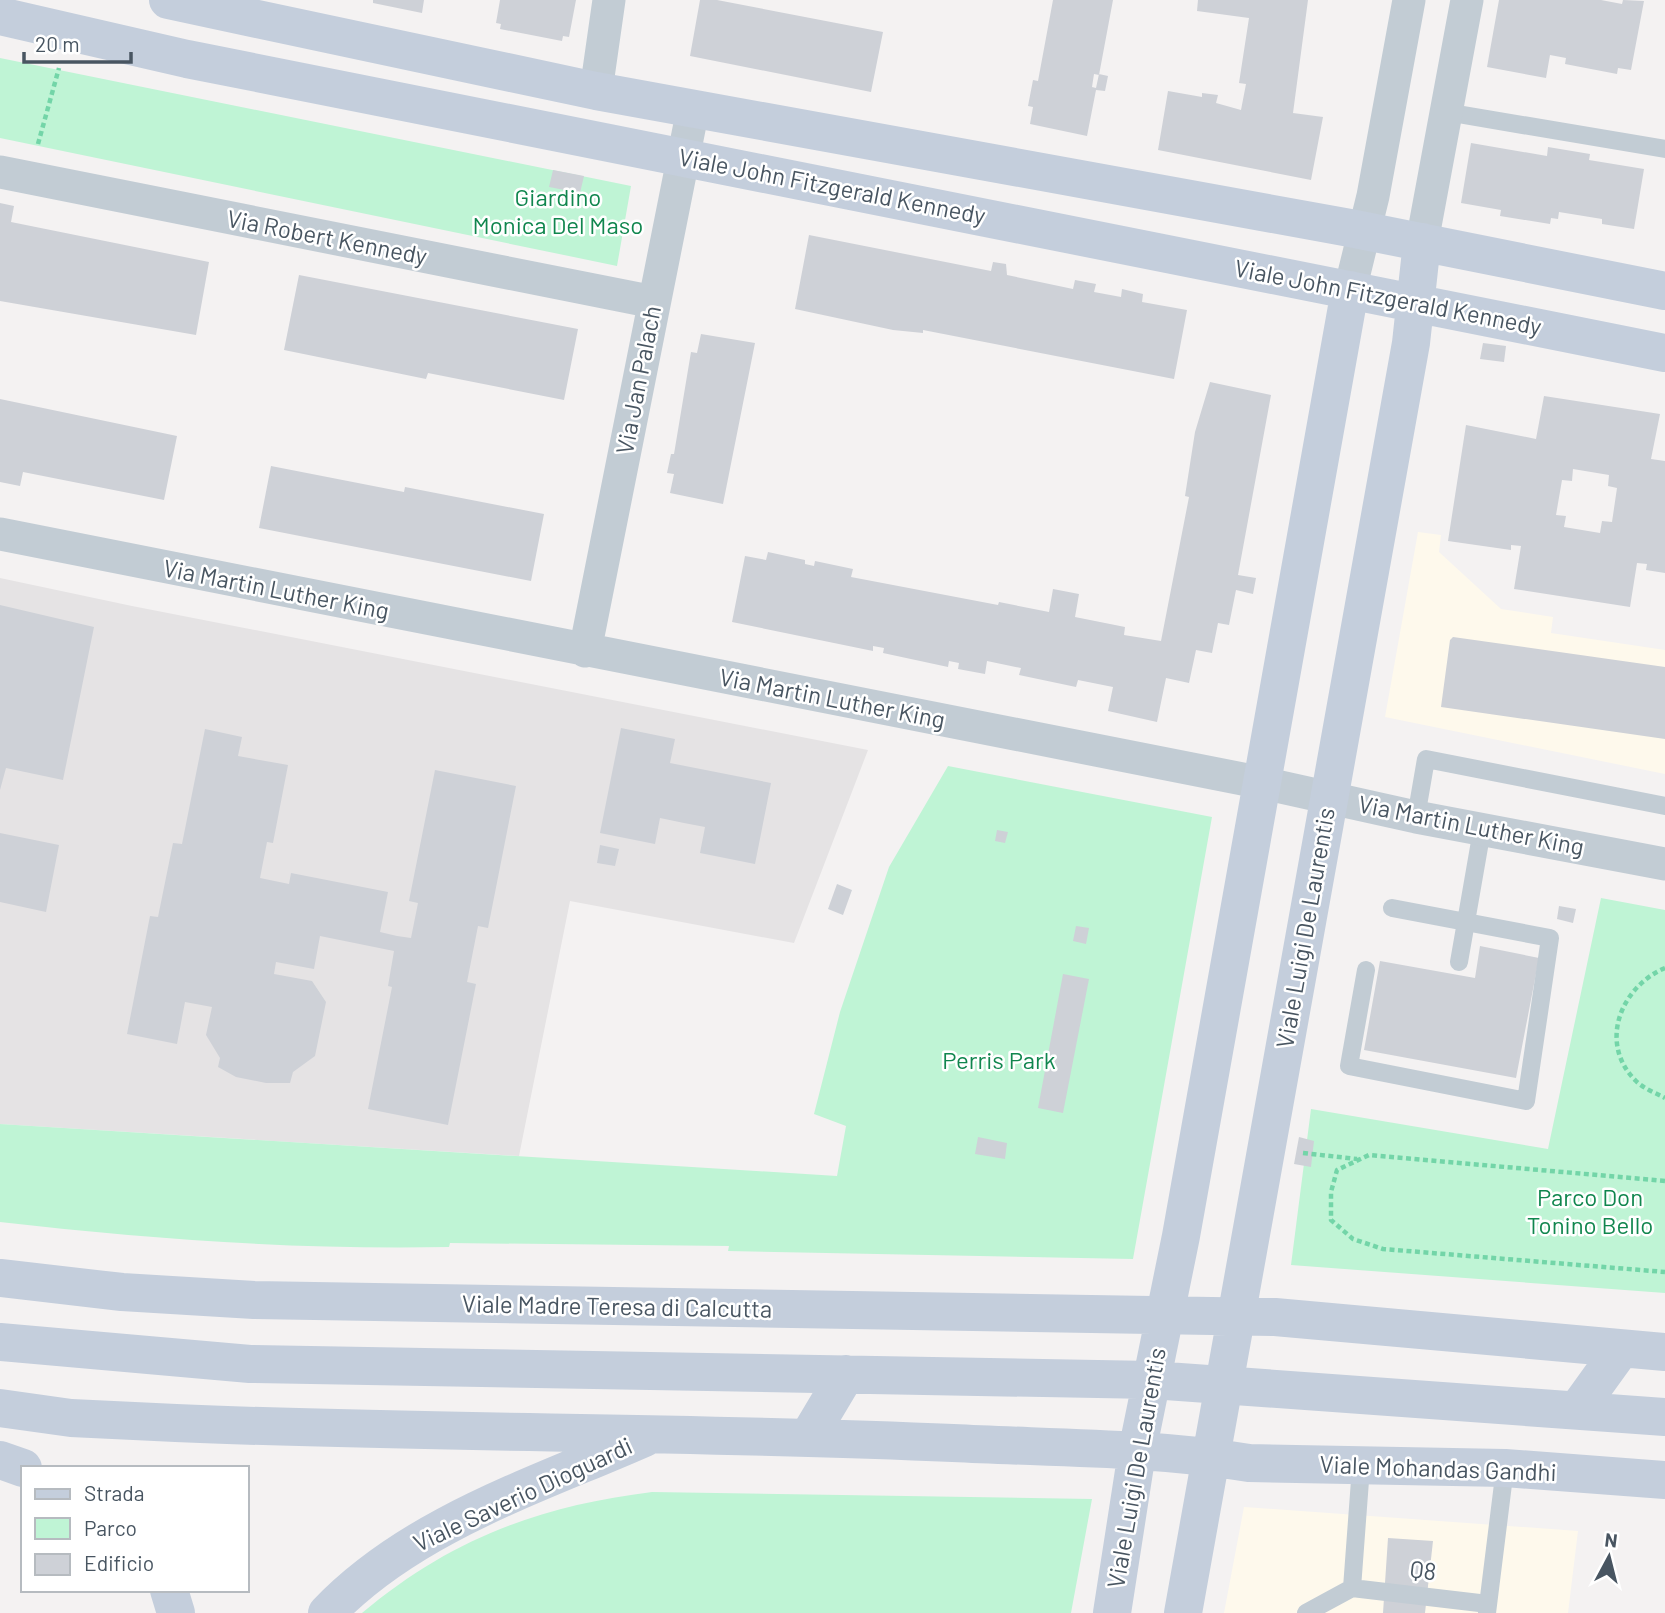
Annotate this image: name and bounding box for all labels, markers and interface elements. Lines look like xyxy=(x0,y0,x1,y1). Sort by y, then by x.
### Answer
scale bar xyxy=(24,21,131,65)
text: 20 m xyxy=(35,31,80,56)
street label: Viale John Fitzgerald Kennedy xyxy=(676,142,988,230)
park label: Giardino Monica Del Maso xyxy=(473,182,643,239)
street label: Via Robert Kennedy xyxy=(225,203,430,270)
street label: Viale John Fitzgerald Kennedy xyxy=(1232,253,1544,341)
street label: Via Jan Palach xyxy=(609,303,666,456)
street label: Via Martin Luther King xyxy=(161,552,392,625)
street label: Via Martin Luther King xyxy=(717,661,948,734)
street label: Via Martin Luther King xyxy=(1356,788,1587,861)
street label: Viale Luigi De Laurentis xyxy=(1269,805,1340,1050)
park label: Perris Park xyxy=(942,1045,1056,1074)
park label: Parco Don Tonino Bello xyxy=(1527,1182,1653,1239)
street label: Viale Madre Teresa di Calcutta xyxy=(462,1288,772,1323)
street label: Viale Luigi De Laurentis xyxy=(1100,1345,1171,1590)
street label: Viale Saverio Dioguardi xyxy=(408,1430,636,1557)
street label: Viale Mohandas Gandhi xyxy=(1319,1449,1557,1486)
legend xyxy=(21,1466,248,1592)
text: Strada xyxy=(84,1480,144,1505)
text: Parco xyxy=(84,1515,137,1540)
north arrow xyxy=(1574,1522,1644,1592)
text: N xyxy=(1603,1527,1619,1552)
text: Edificio xyxy=(84,1550,154,1575)
street label: Q8 xyxy=(1408,1554,1438,1586)

